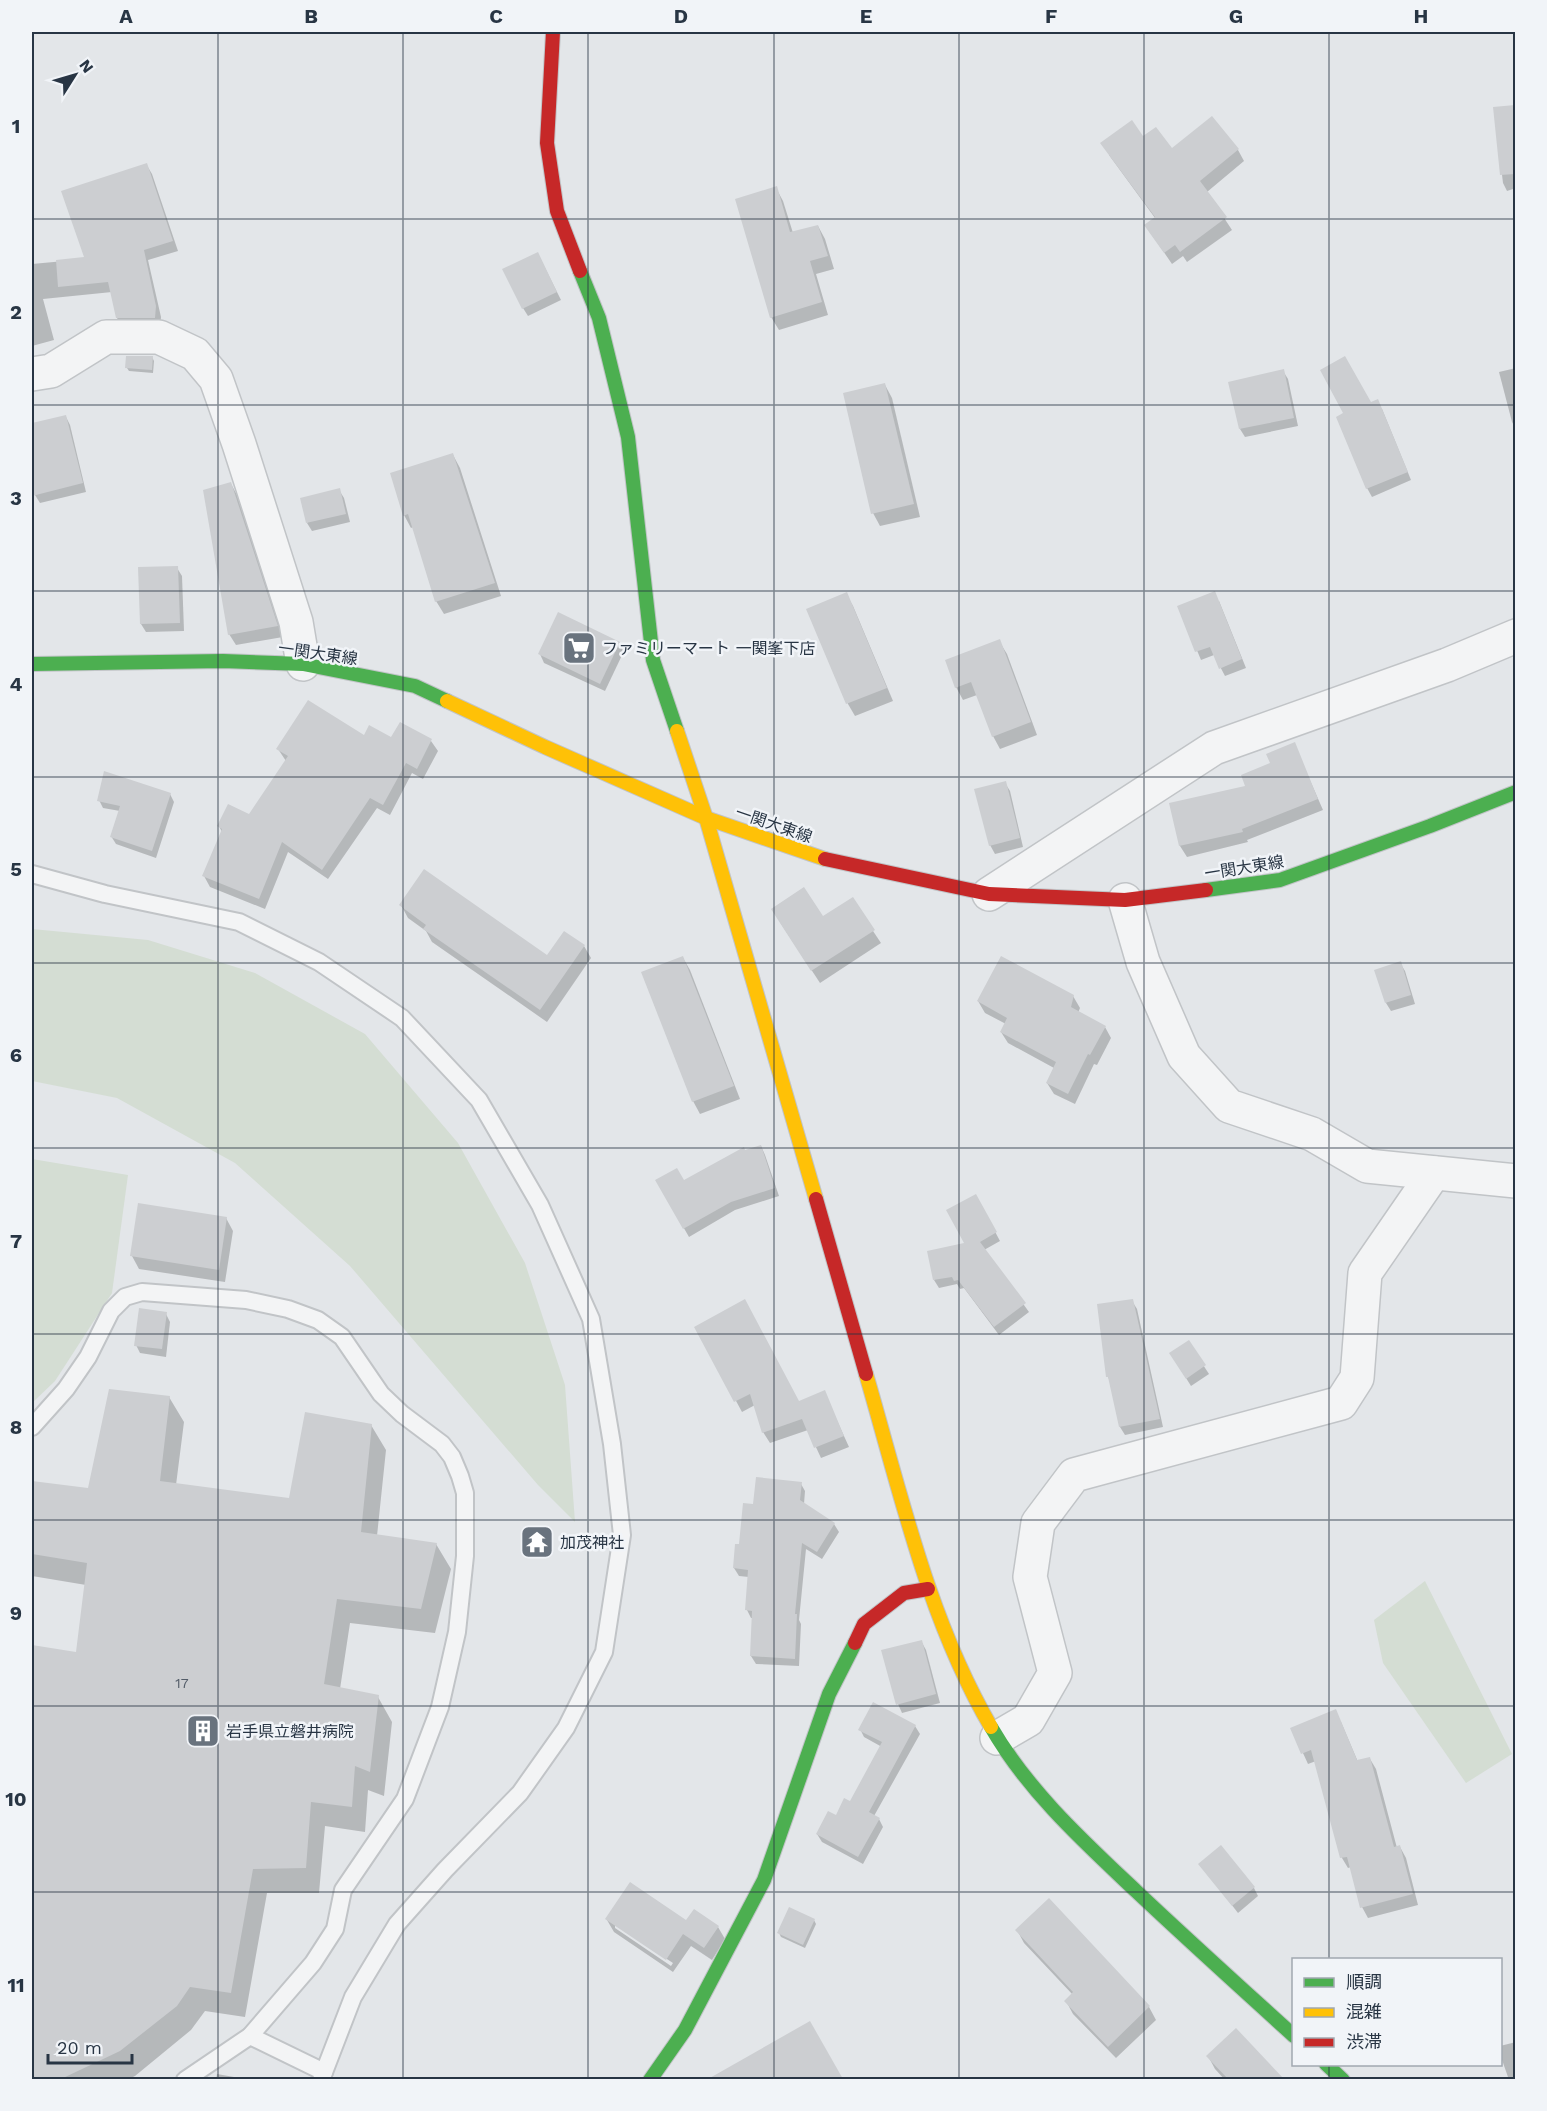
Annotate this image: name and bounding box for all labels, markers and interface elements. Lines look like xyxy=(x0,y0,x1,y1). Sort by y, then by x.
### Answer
text: A xyxy=(119,4,133,28)
text: B xyxy=(304,4,318,28)
text: C xyxy=(489,4,503,28)
text: D xyxy=(674,4,688,28)
text: E xyxy=(860,4,872,28)
text: F xyxy=(1045,4,1057,28)
text: G xyxy=(1229,4,1243,28)
text: H xyxy=(1414,4,1428,28)
north arrow xyxy=(45,45,105,105)
text: N xyxy=(75,56,98,77)
text: 1 xyxy=(12,114,20,138)
text: 2 xyxy=(10,300,22,324)
text: 3 xyxy=(10,486,22,510)
supermarket icon: ファミリーマート 一関峯下店 xyxy=(561,630,597,666)
street label: 一関大東線 xyxy=(277,639,359,668)
place label: ファミリーマート 一関峯下店 xyxy=(602,639,815,658)
text: 4 xyxy=(10,672,23,696)
street label: 一関大東線 xyxy=(733,802,815,846)
street label: 一関大東線 xyxy=(1203,852,1285,883)
text: 5 xyxy=(10,857,22,881)
text: 6 xyxy=(10,1043,22,1067)
text: 7 xyxy=(10,1229,22,1253)
text: 8 xyxy=(10,1415,22,1439)
temple icon: 加茂神社 xyxy=(519,1524,555,1560)
place label: 加茂神社 xyxy=(560,1533,624,1552)
text: 9 xyxy=(10,1601,22,1625)
house number: 17 xyxy=(175,1675,189,1691)
building icon: 岩手県立磐井病院 xyxy=(185,1713,221,1749)
place label: 岩手県立磐井病院 xyxy=(226,1722,354,1741)
text: 10 xyxy=(5,1787,27,1811)
legend xyxy=(1292,1958,1502,2066)
text: 順調 xyxy=(1346,1971,1382,1992)
text: 11 xyxy=(7,1973,25,1997)
text: 混雑 xyxy=(1346,2001,1382,2022)
scale bar xyxy=(48,2027,132,2065)
text: 渋滞 xyxy=(1346,2031,1382,2052)
text: 20 m xyxy=(57,2037,102,2058)

